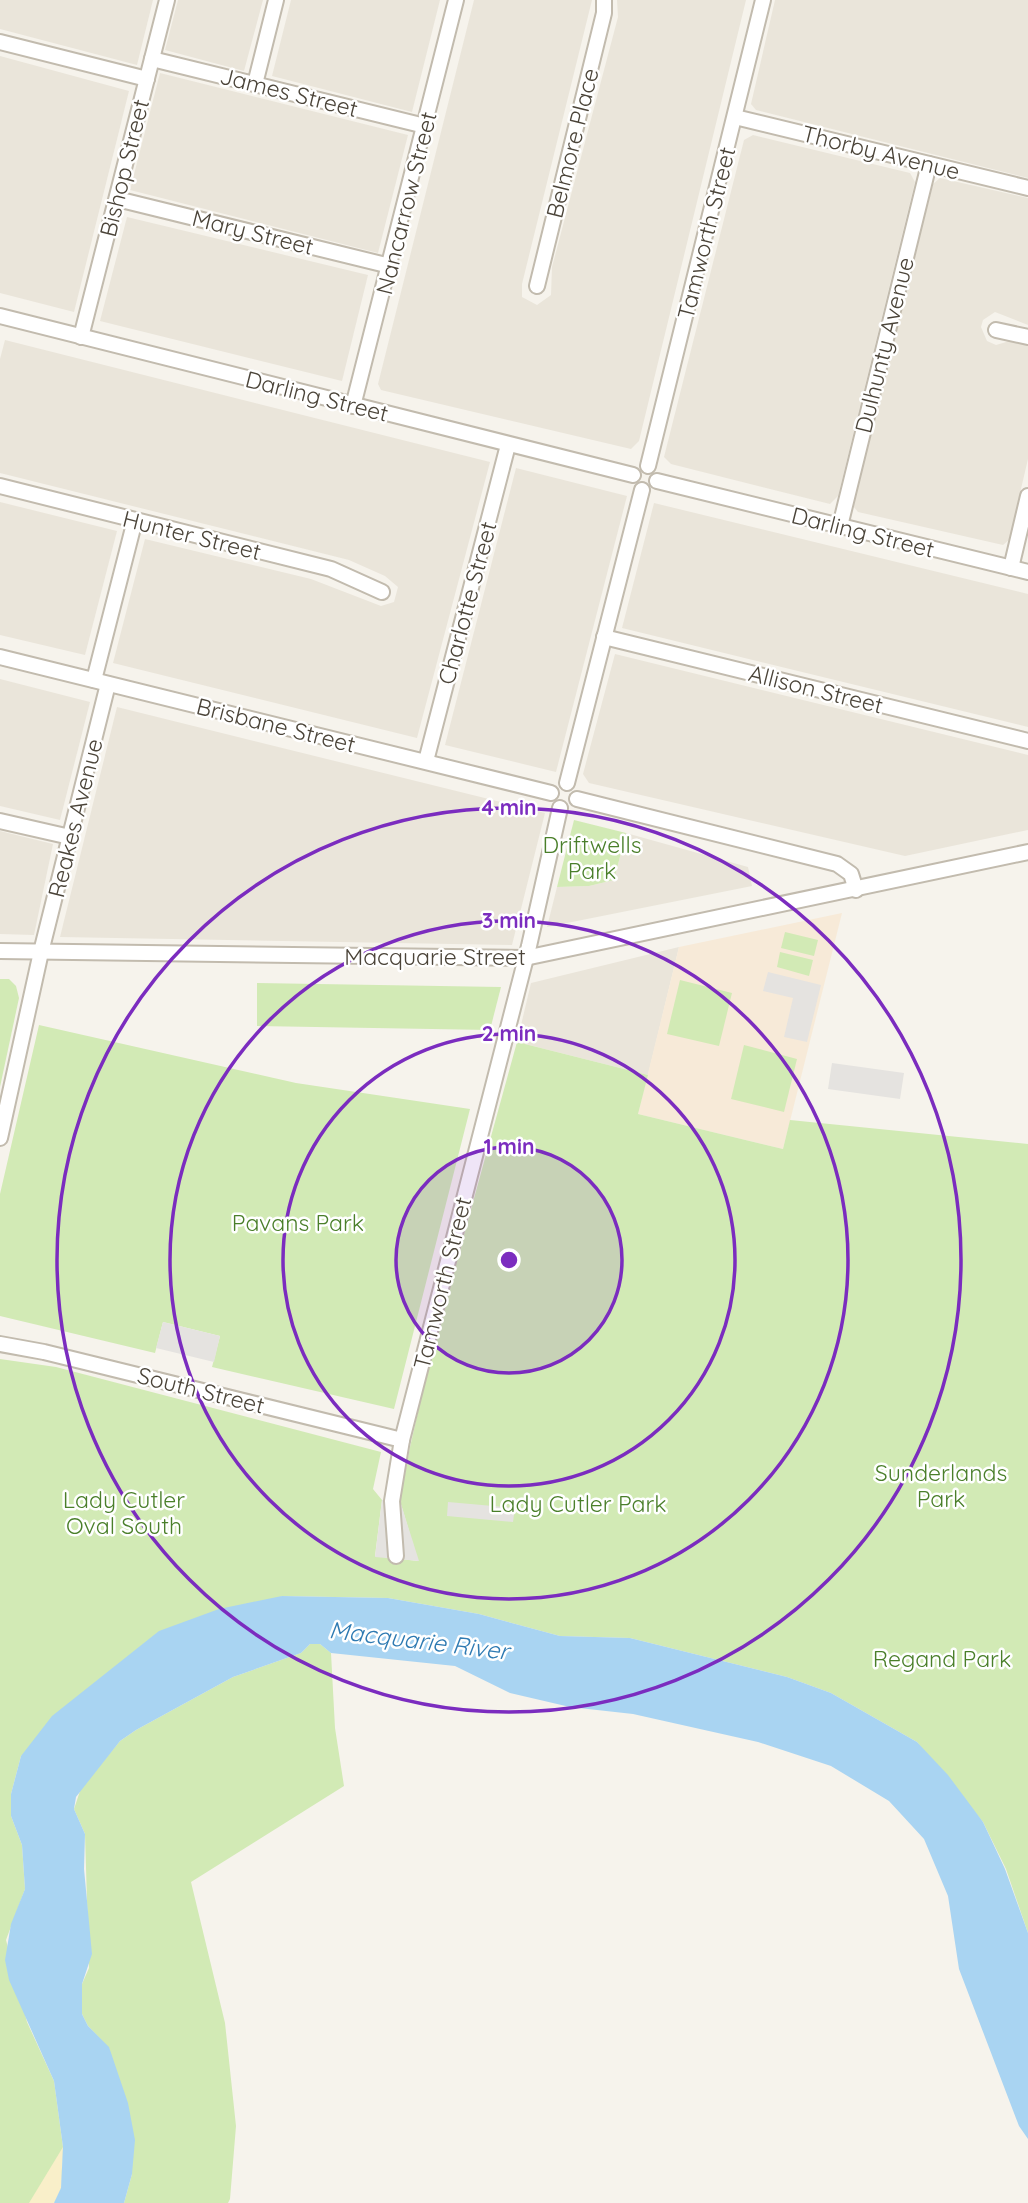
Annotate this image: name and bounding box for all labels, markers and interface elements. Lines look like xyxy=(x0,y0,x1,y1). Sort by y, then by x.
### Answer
street label: James Street xyxy=(217,61,361,123)
street label: Belmore Place xyxy=(539,65,605,221)
street label: Bishop Street xyxy=(93,96,155,240)
street label: Nancarrow Street xyxy=(369,108,443,297)
street label: Thorby Avenue xyxy=(799,118,963,186)
street label: Tamworth Street xyxy=(671,144,741,322)
street label: Mary Street xyxy=(189,203,317,261)
street label: Dulhunty Avenue xyxy=(848,254,920,436)
street label: Darling Street xyxy=(243,364,392,428)
street label: Darling Street xyxy=(789,500,938,564)
street label: Hunter Street xyxy=(120,504,264,566)
street label: Charlotte Street xyxy=(431,518,503,688)
street label: Allison Street xyxy=(746,658,886,720)
street label: Brisbane Street xyxy=(193,691,359,759)
street label: Reakes Avenue xyxy=(41,735,109,901)
text: 4 min xyxy=(481,794,537,820)
park label: Driftwells Park xyxy=(542,830,642,885)
text: 3 min xyxy=(482,907,536,933)
street label: Macquarie Street xyxy=(344,942,526,971)
text: 2 min xyxy=(482,1020,536,1046)
text: 1 min xyxy=(484,1133,534,1159)
street label: Tamworth Street xyxy=(407,1194,477,1372)
park label: Pavans Park xyxy=(232,1208,364,1237)
centre of rings xyxy=(497,1248,521,1272)
street label: South Street xyxy=(134,1360,268,1420)
park label: Sunderlands Park xyxy=(875,1458,1007,1513)
park label: Lady Cutler Oval South xyxy=(63,1485,185,1540)
park label: Lady Cutler Park xyxy=(489,1489,667,1518)
water label: Macquarie River xyxy=(328,1614,513,1666)
park label: Regand Park xyxy=(873,1644,1011,1673)

